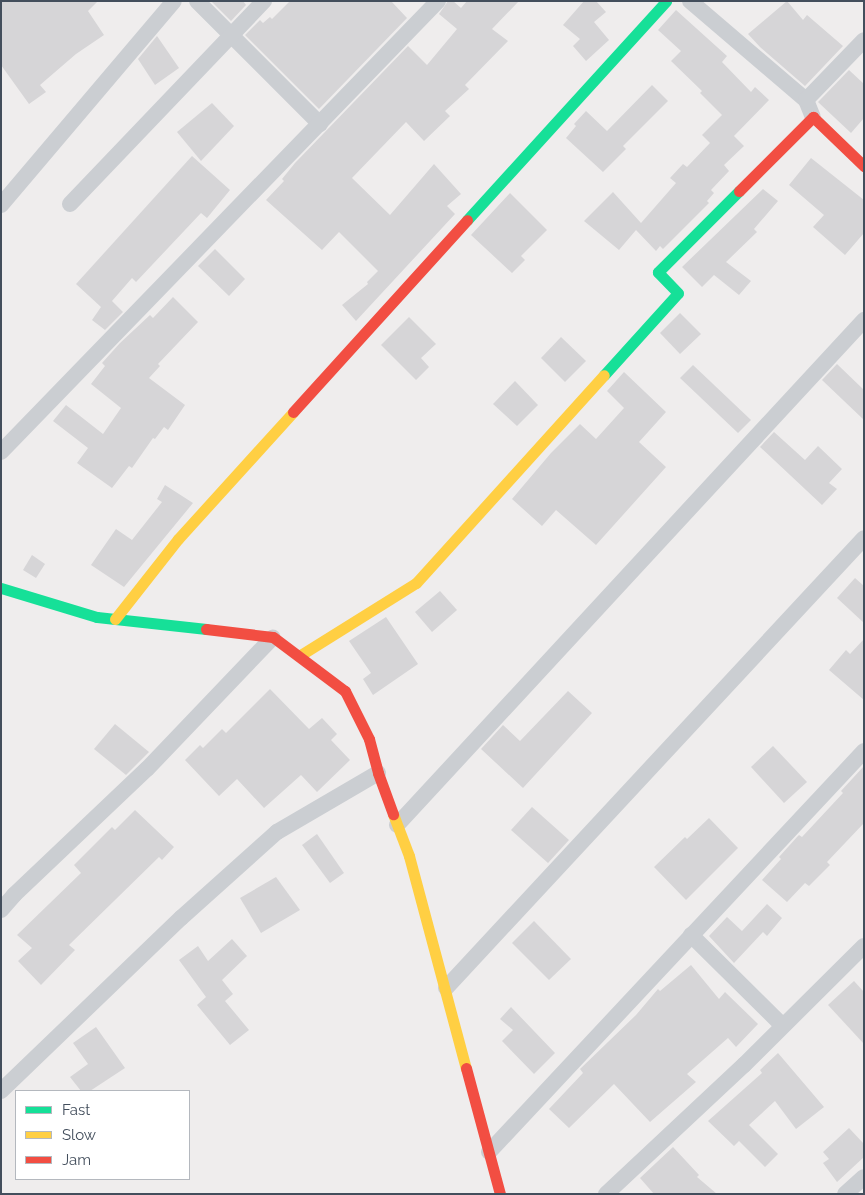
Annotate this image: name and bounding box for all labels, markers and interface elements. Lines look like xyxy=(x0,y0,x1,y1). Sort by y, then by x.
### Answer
legend xyxy=(15,1090,190,1180)
text: Fast xyxy=(62,1101,90,1119)
text: Slow xyxy=(62,1126,96,1144)
text: Jam xyxy=(62,1151,91,1169)

